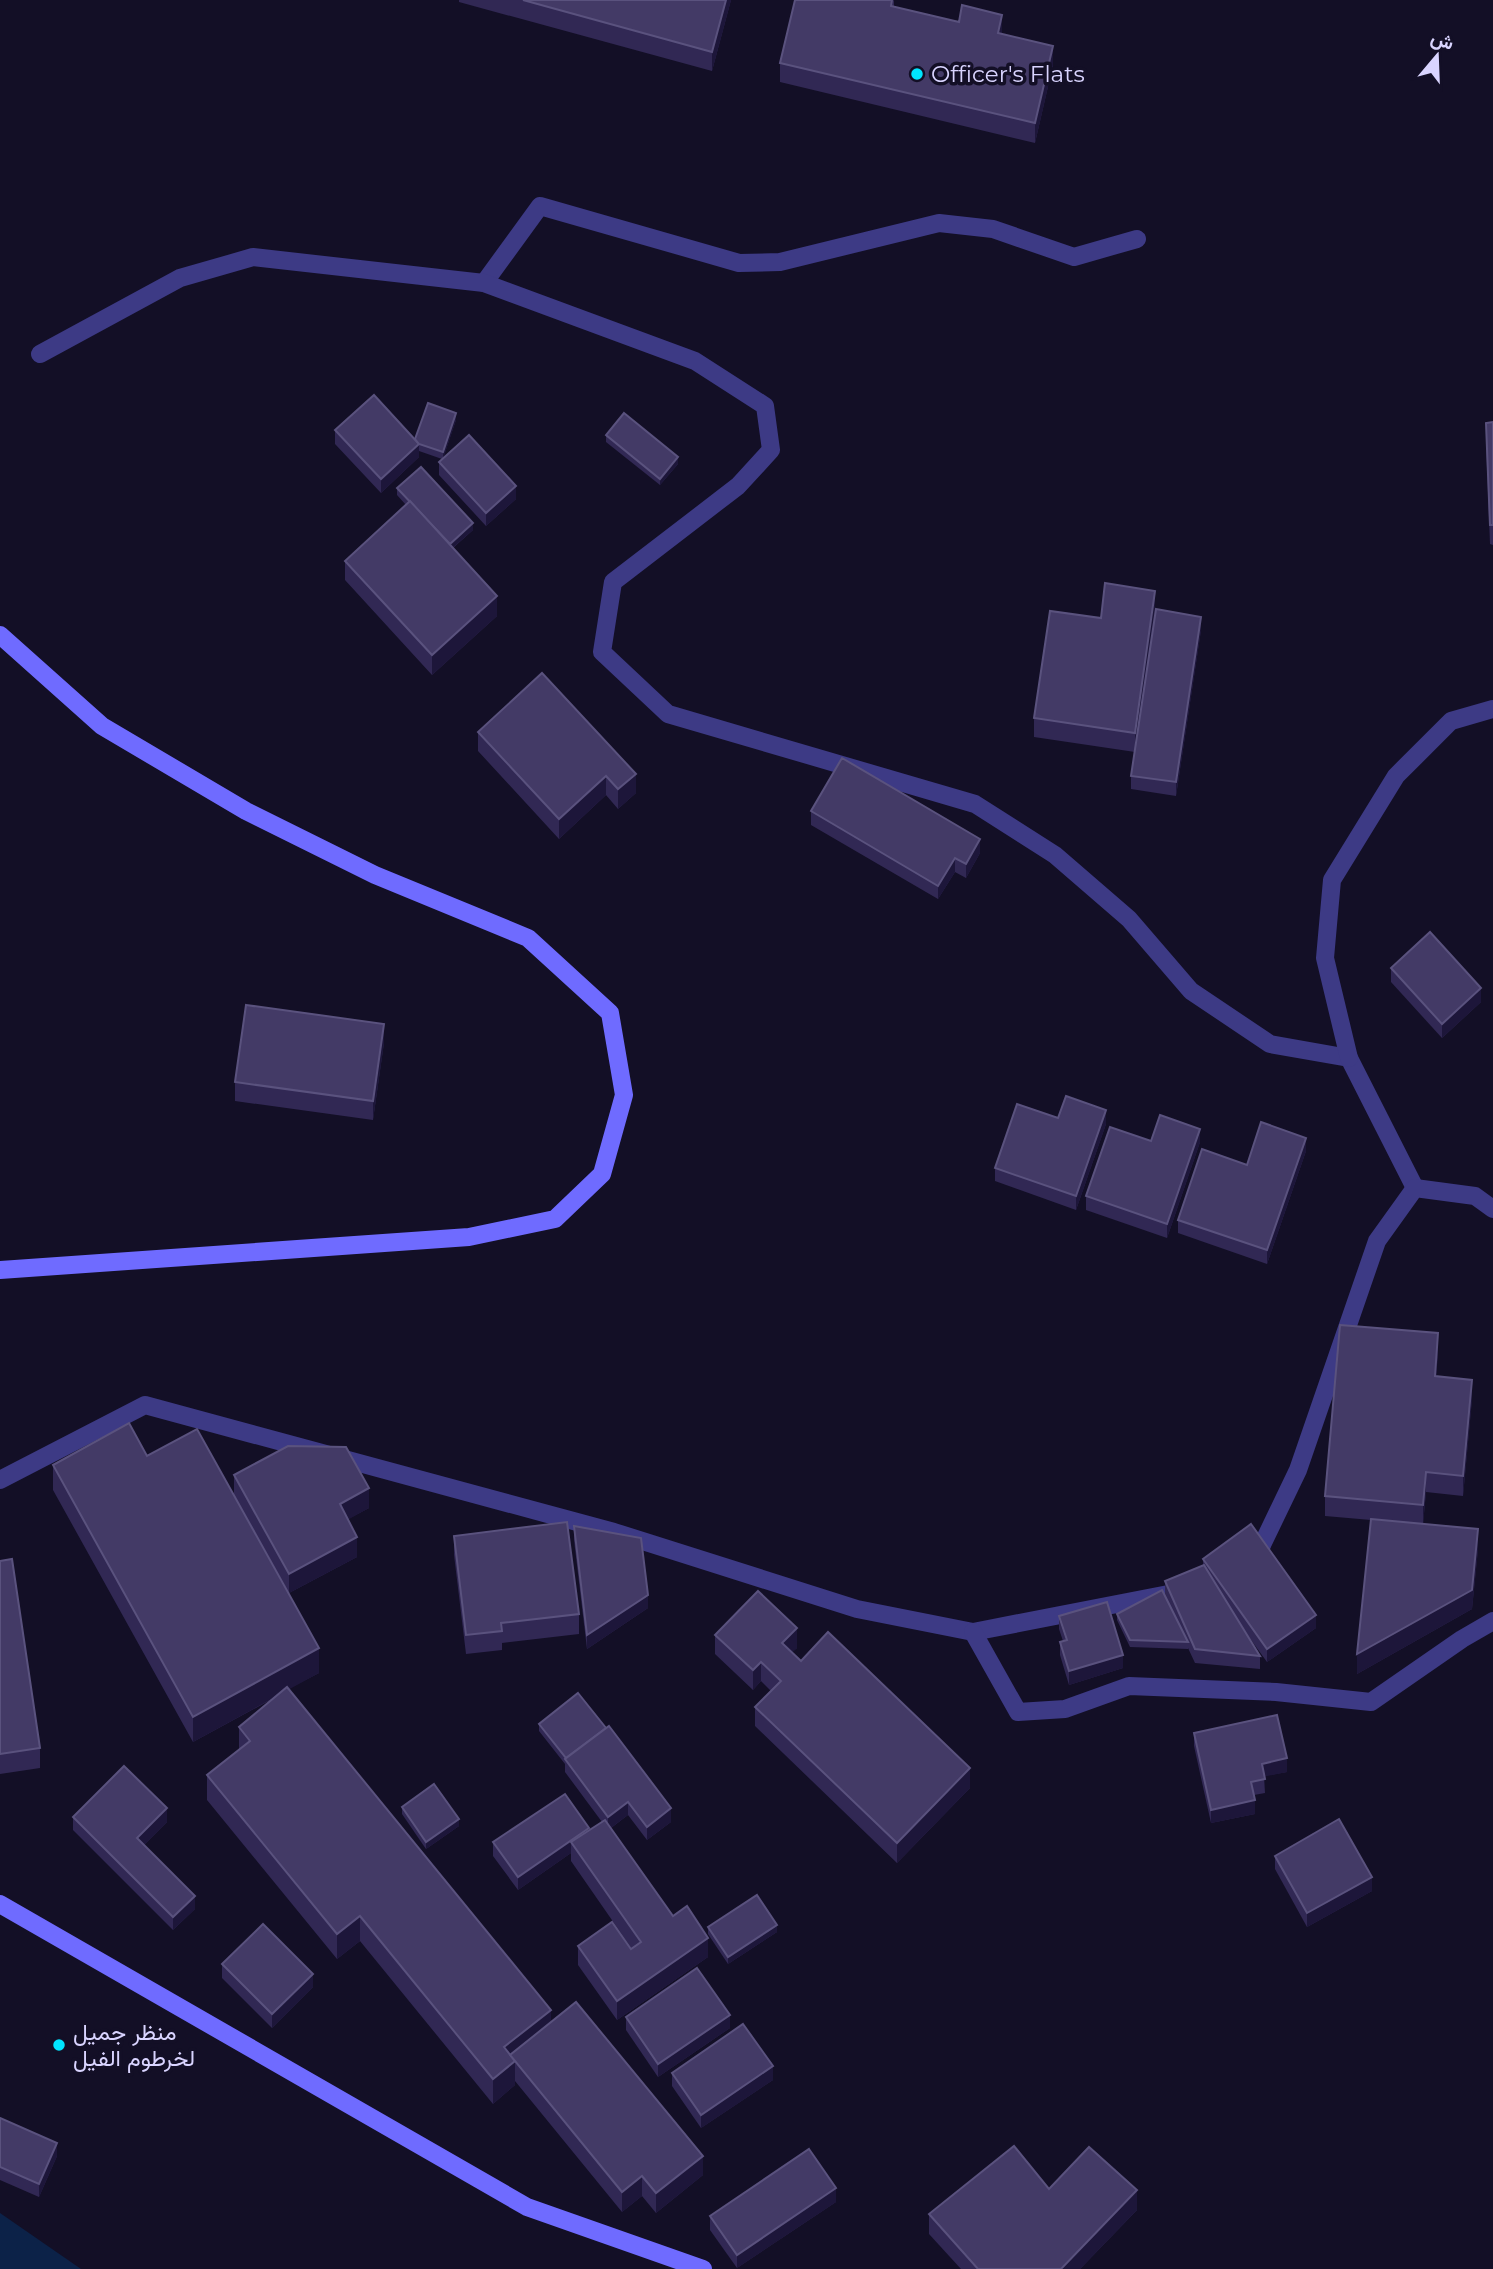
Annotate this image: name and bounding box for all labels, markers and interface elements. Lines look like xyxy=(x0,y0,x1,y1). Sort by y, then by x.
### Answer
north arrow xyxy=(1402,21,1472,91)
text: ش xyxy=(1428,26,1457,55)
place label: Officer's Flats xyxy=(931,60,1085,88)
marker: Officer's Flats xyxy=(909,66,925,82)
place label: منظر جميل لخرطوم الفيل xyxy=(73,2018,195,2073)
marker: منظر جميل لخرطوم الفيل xyxy=(51,2037,67,2053)

